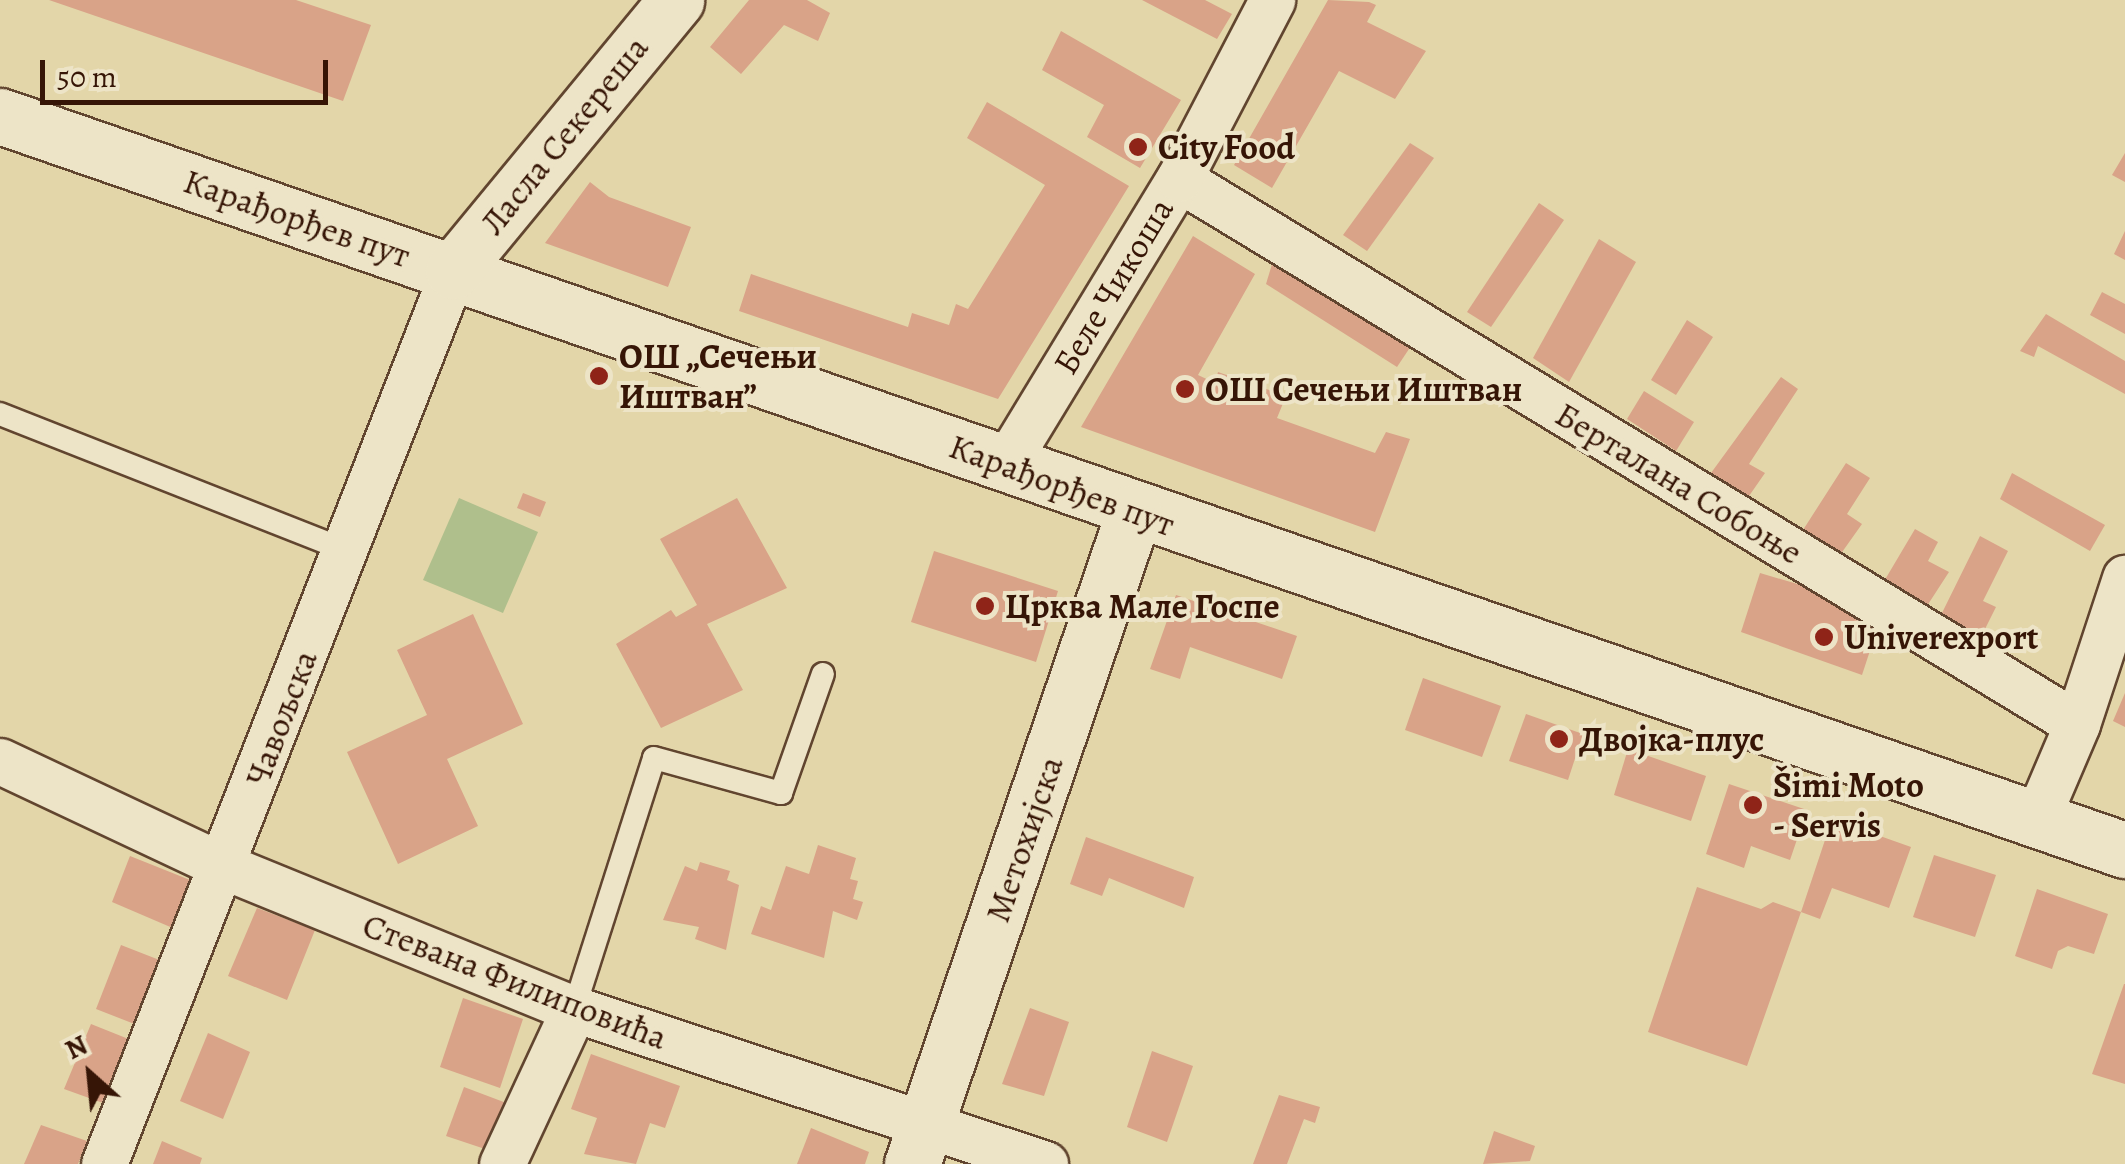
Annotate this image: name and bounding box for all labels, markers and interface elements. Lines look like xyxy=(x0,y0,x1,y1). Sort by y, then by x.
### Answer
street label: Ласла Секереша xyxy=(471,27,657,243)
scale bar xyxy=(45,40,332,102)
text: 50 m xyxy=(57,57,117,97)
place label: City Food xyxy=(1158,126,1295,168)
marker: City Food xyxy=(1127,136,1149,158)
street label: Карађорђев пут xyxy=(178,160,416,276)
street label: Беле Чикоша xyxy=(1044,190,1182,382)
place label: ОШ „Сечењи Иштван” xyxy=(619,335,818,417)
marker: ОШ „Сечењи Иштван” xyxy=(588,365,610,387)
place label: ОШ Сечењи Иштван xyxy=(1205,368,1522,410)
marker: ОШ Сечењи Иштван xyxy=(1174,378,1196,400)
street label: Берталана Собоње xyxy=(1548,393,1810,573)
street label: Карађорђев пут xyxy=(944,425,1180,545)
place label: Црква Мале Госпе xyxy=(1005,585,1280,627)
marker: Црква Мале Госпе xyxy=(974,595,996,617)
place label: Univerexport xyxy=(1844,616,2038,658)
marker: Univerexport xyxy=(1813,626,1835,648)
street label: Чавољска xyxy=(236,644,326,792)
place label: Двојка-плус xyxy=(1579,718,1764,760)
marker: Двојка-плус xyxy=(1548,728,1570,750)
street label: Метохијска xyxy=(976,751,1072,927)
place label: Šimi Moto - Servis xyxy=(1773,764,1924,846)
marker: Šimi Moto - Servis xyxy=(1742,794,1764,816)
street label: Стевана Филиповића xyxy=(357,904,673,1058)
north arrow xyxy=(40,1024,140,1124)
text: N xyxy=(59,1026,94,1069)

